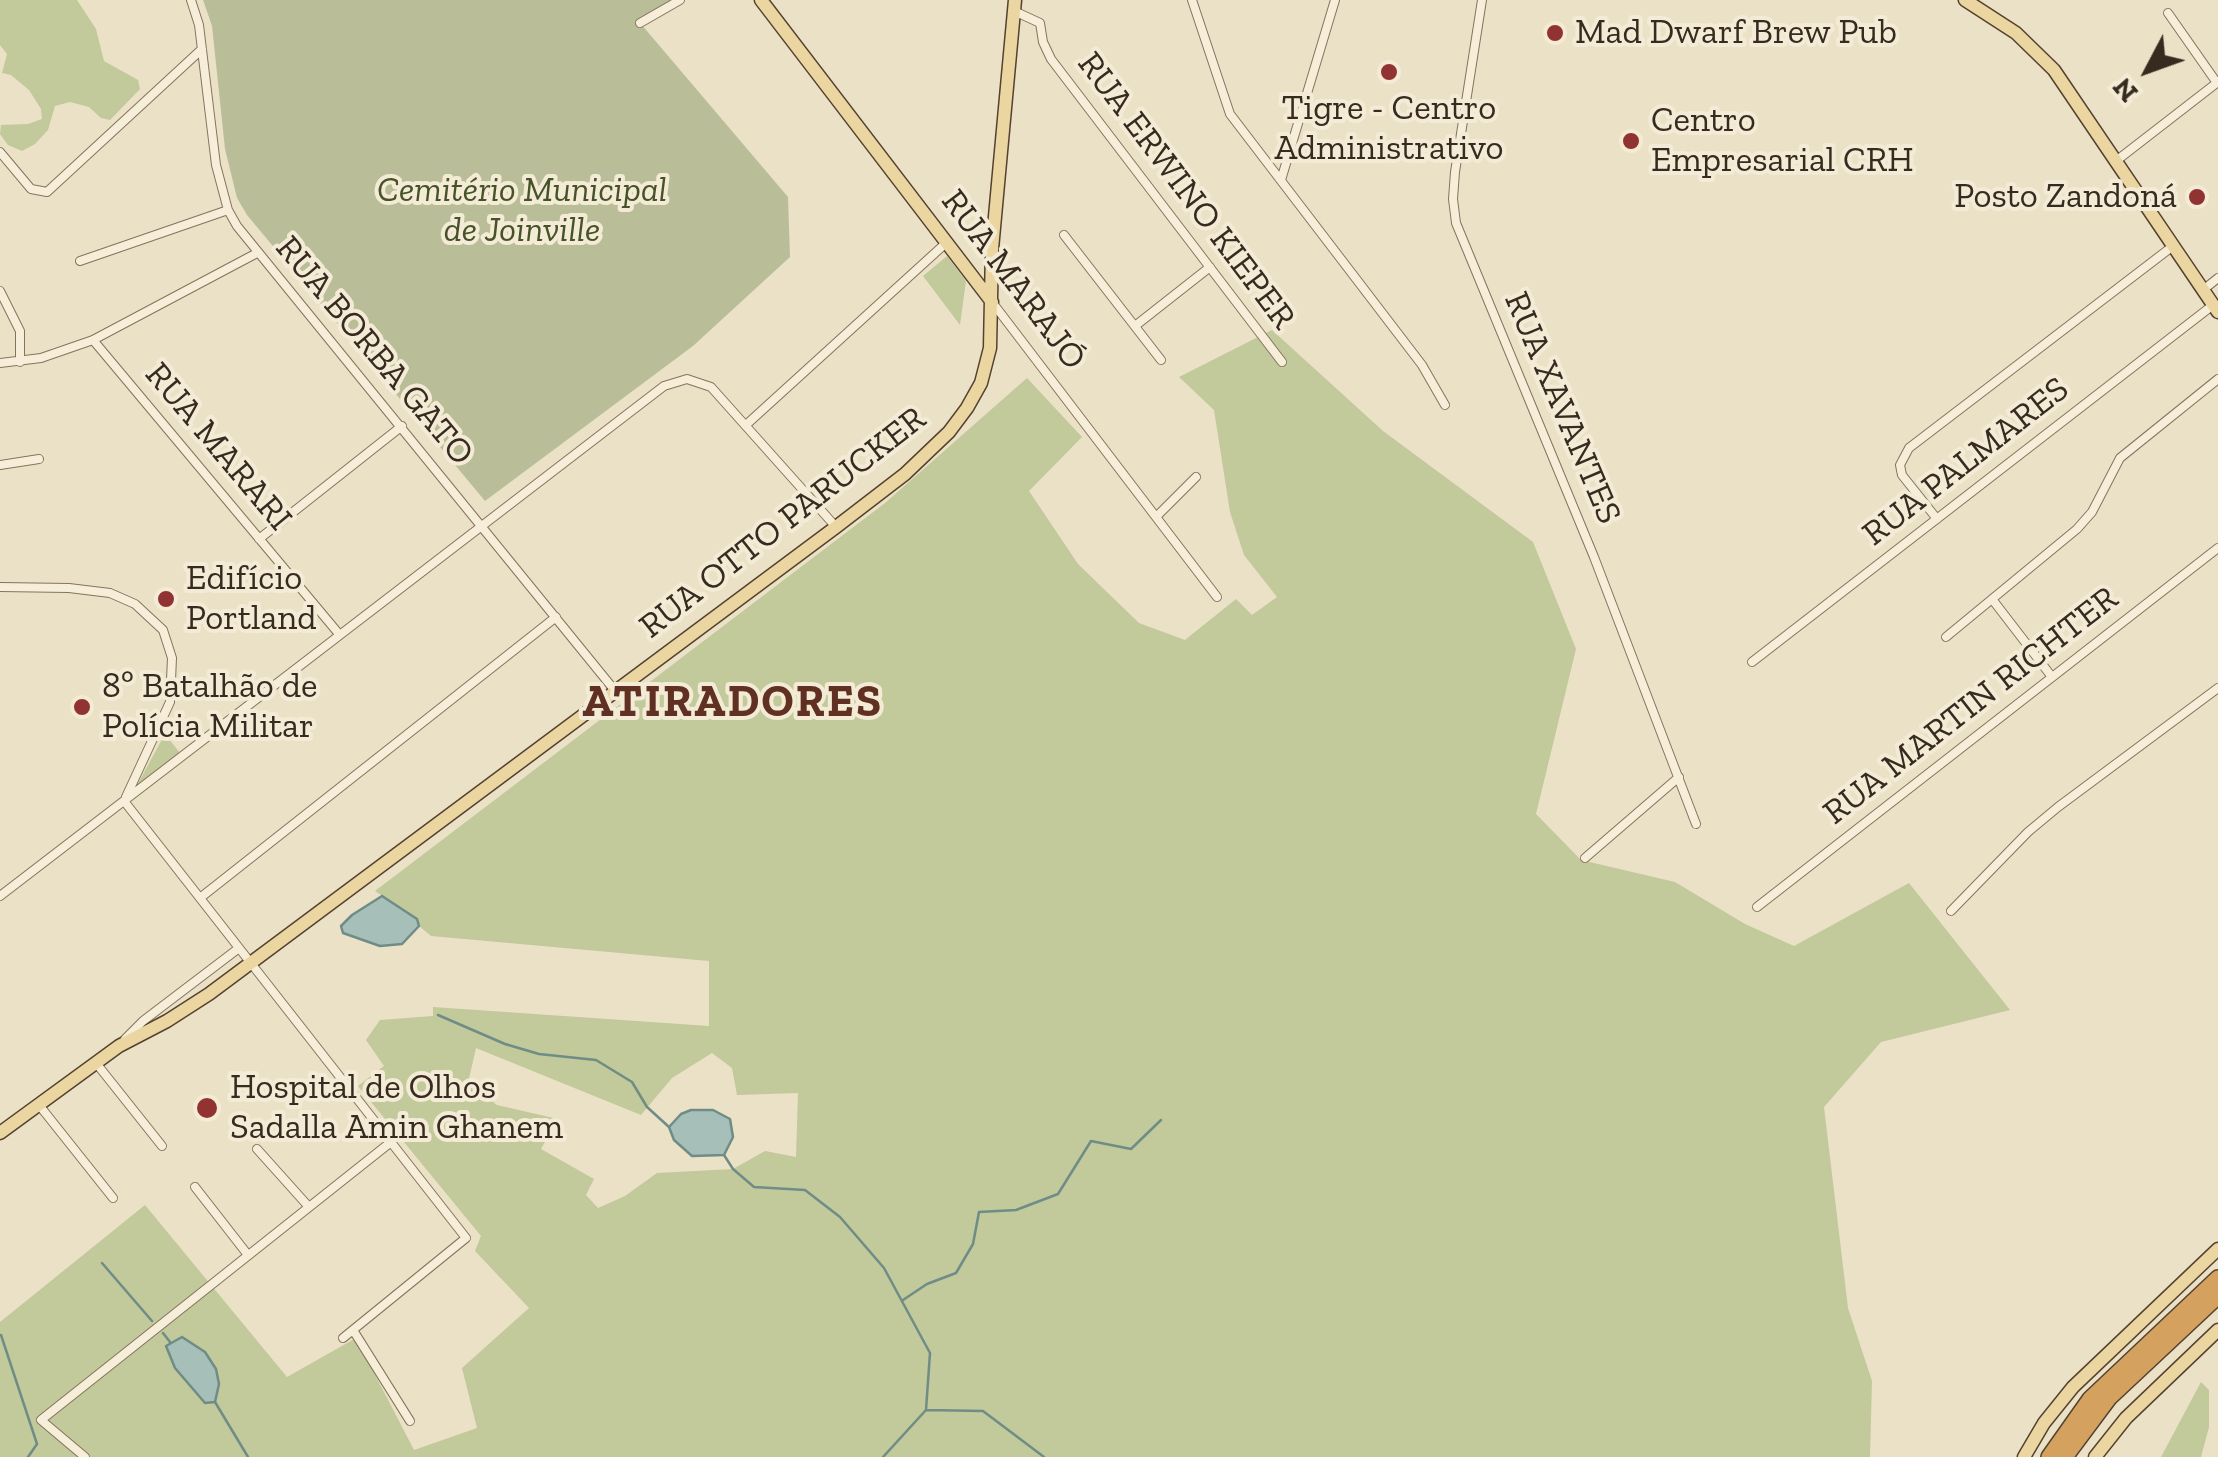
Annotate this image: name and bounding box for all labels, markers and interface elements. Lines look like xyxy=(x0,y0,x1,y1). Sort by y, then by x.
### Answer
place label: Mad Dwarf Brew Pub xyxy=(1575,12,1897,54)
north arrow xyxy=(2098,20,2198,120)
marker: Mad Dwarf Brew Pub xyxy=(1544,22,1566,44)
street label: RUA ERWINO KIEPER xyxy=(1068,44,1304,338)
marker: Tigre - Centro Administrativo xyxy=(1378,61,1400,83)
text: N xyxy=(2106,71,2144,109)
place label: Tigre - Centro Administrativo xyxy=(1275,88,1503,170)
place label: Centro Empresarial CRH xyxy=(1651,100,1914,182)
marker: Centro Empresarial CRH xyxy=(1620,130,1642,152)
park label: Cemitério Municipal de Joinville xyxy=(377,170,667,252)
place label: Posto Zandoná xyxy=(1954,176,2177,218)
street label: RUA MARAJÓ xyxy=(932,182,1094,378)
marker: Posto Zandoná xyxy=(2186,186,2208,208)
street label: RUA BORBA GATO xyxy=(266,228,482,474)
street label: RUA XAVANTES xyxy=(1494,286,1630,530)
street label: RUA MARARI xyxy=(136,355,300,539)
street label: RUA PALMARES xyxy=(1855,369,2077,555)
street label: RUA OTTO PARUCKER xyxy=(632,398,934,648)
place label: Edifício Portland xyxy=(186,558,316,640)
street label: RUA MARTIN RICHTER xyxy=(1815,578,2127,834)
marker: Edifício Portland xyxy=(155,588,177,610)
place label: 8º Batalhão de Polícia Militar xyxy=(102,666,317,748)
district label: ATIRADORES xyxy=(582,676,884,730)
marker: 8º Batalhão de Polícia Militar xyxy=(71,696,93,718)
place label: Hospital de Olhos Sadalla Amin Ghanem xyxy=(230,1067,563,1149)
marker: Hospital de Olhos Sadalla Amin Ghanem xyxy=(194,1095,220,1121)

